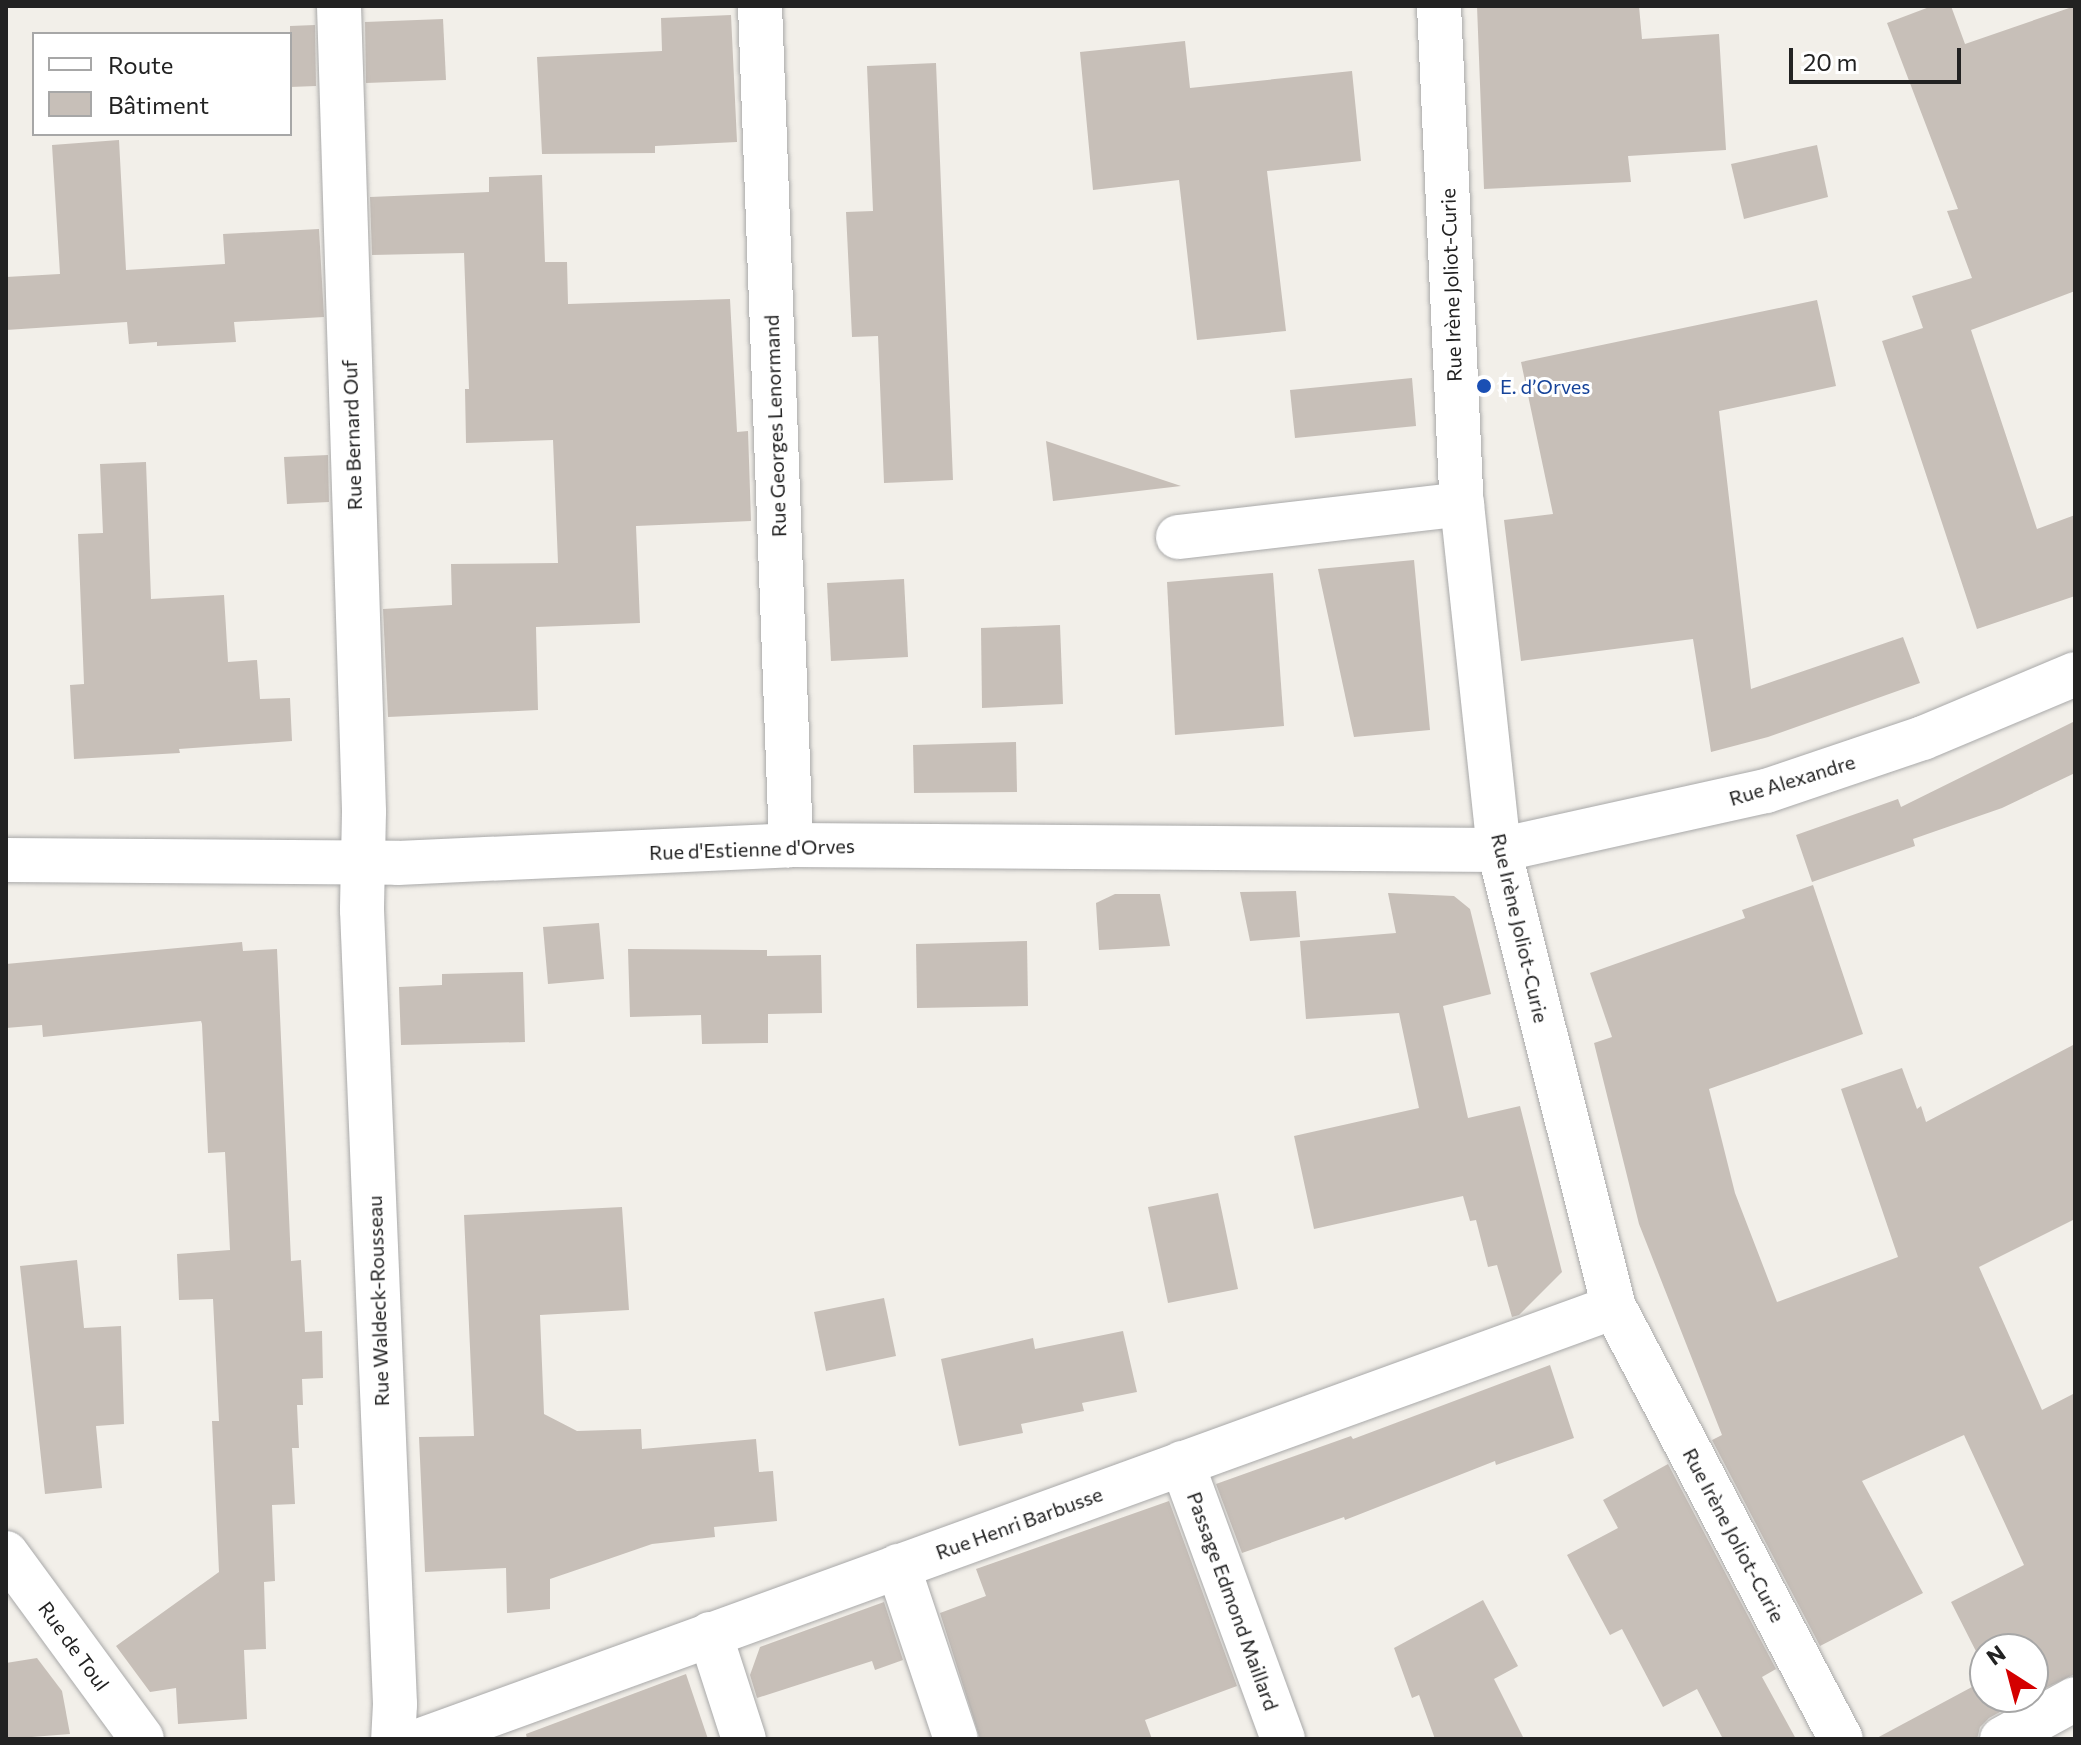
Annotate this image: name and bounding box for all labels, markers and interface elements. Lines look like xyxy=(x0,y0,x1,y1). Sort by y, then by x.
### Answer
legend xyxy=(32,32,292,136)
scale bar xyxy=(1793,32,1965,82)
text: 20 m xyxy=(1803,47,1857,76)
text: Route xyxy=(108,50,173,79)
text: Bâtiment xyxy=(108,90,209,119)
street label: Rue Irène Joliot-Curie xyxy=(1436,188,1466,382)
street label: Rue Georges Lenormand xyxy=(759,314,791,538)
street label: Rue Bernard Ouf xyxy=(337,359,367,511)
place label: E. d’Orves xyxy=(1500,374,1590,398)
marker: E. d’Orves xyxy=(1475,377,1493,395)
street label: Rue Alexandre xyxy=(1726,749,1858,811)
street label: Rue Irène Joliot-Curie xyxy=(1487,831,1553,1025)
street label: Rue d'Estienne d'Orves xyxy=(649,833,855,865)
street label: Rue Waldeck-Rousseau xyxy=(362,1195,394,1407)
street label: Rue Irène Joliot-Curie xyxy=(1678,1444,1790,1626)
street label: Rue Henri Barbusse xyxy=(932,1482,1106,1564)
street label: Passage Edmond Maillard xyxy=(1182,1489,1284,1713)
street label: Rue de Toul xyxy=(34,1597,114,1695)
north arrow xyxy=(1969,1633,2049,1713)
text: N xyxy=(1981,1639,2010,1671)

